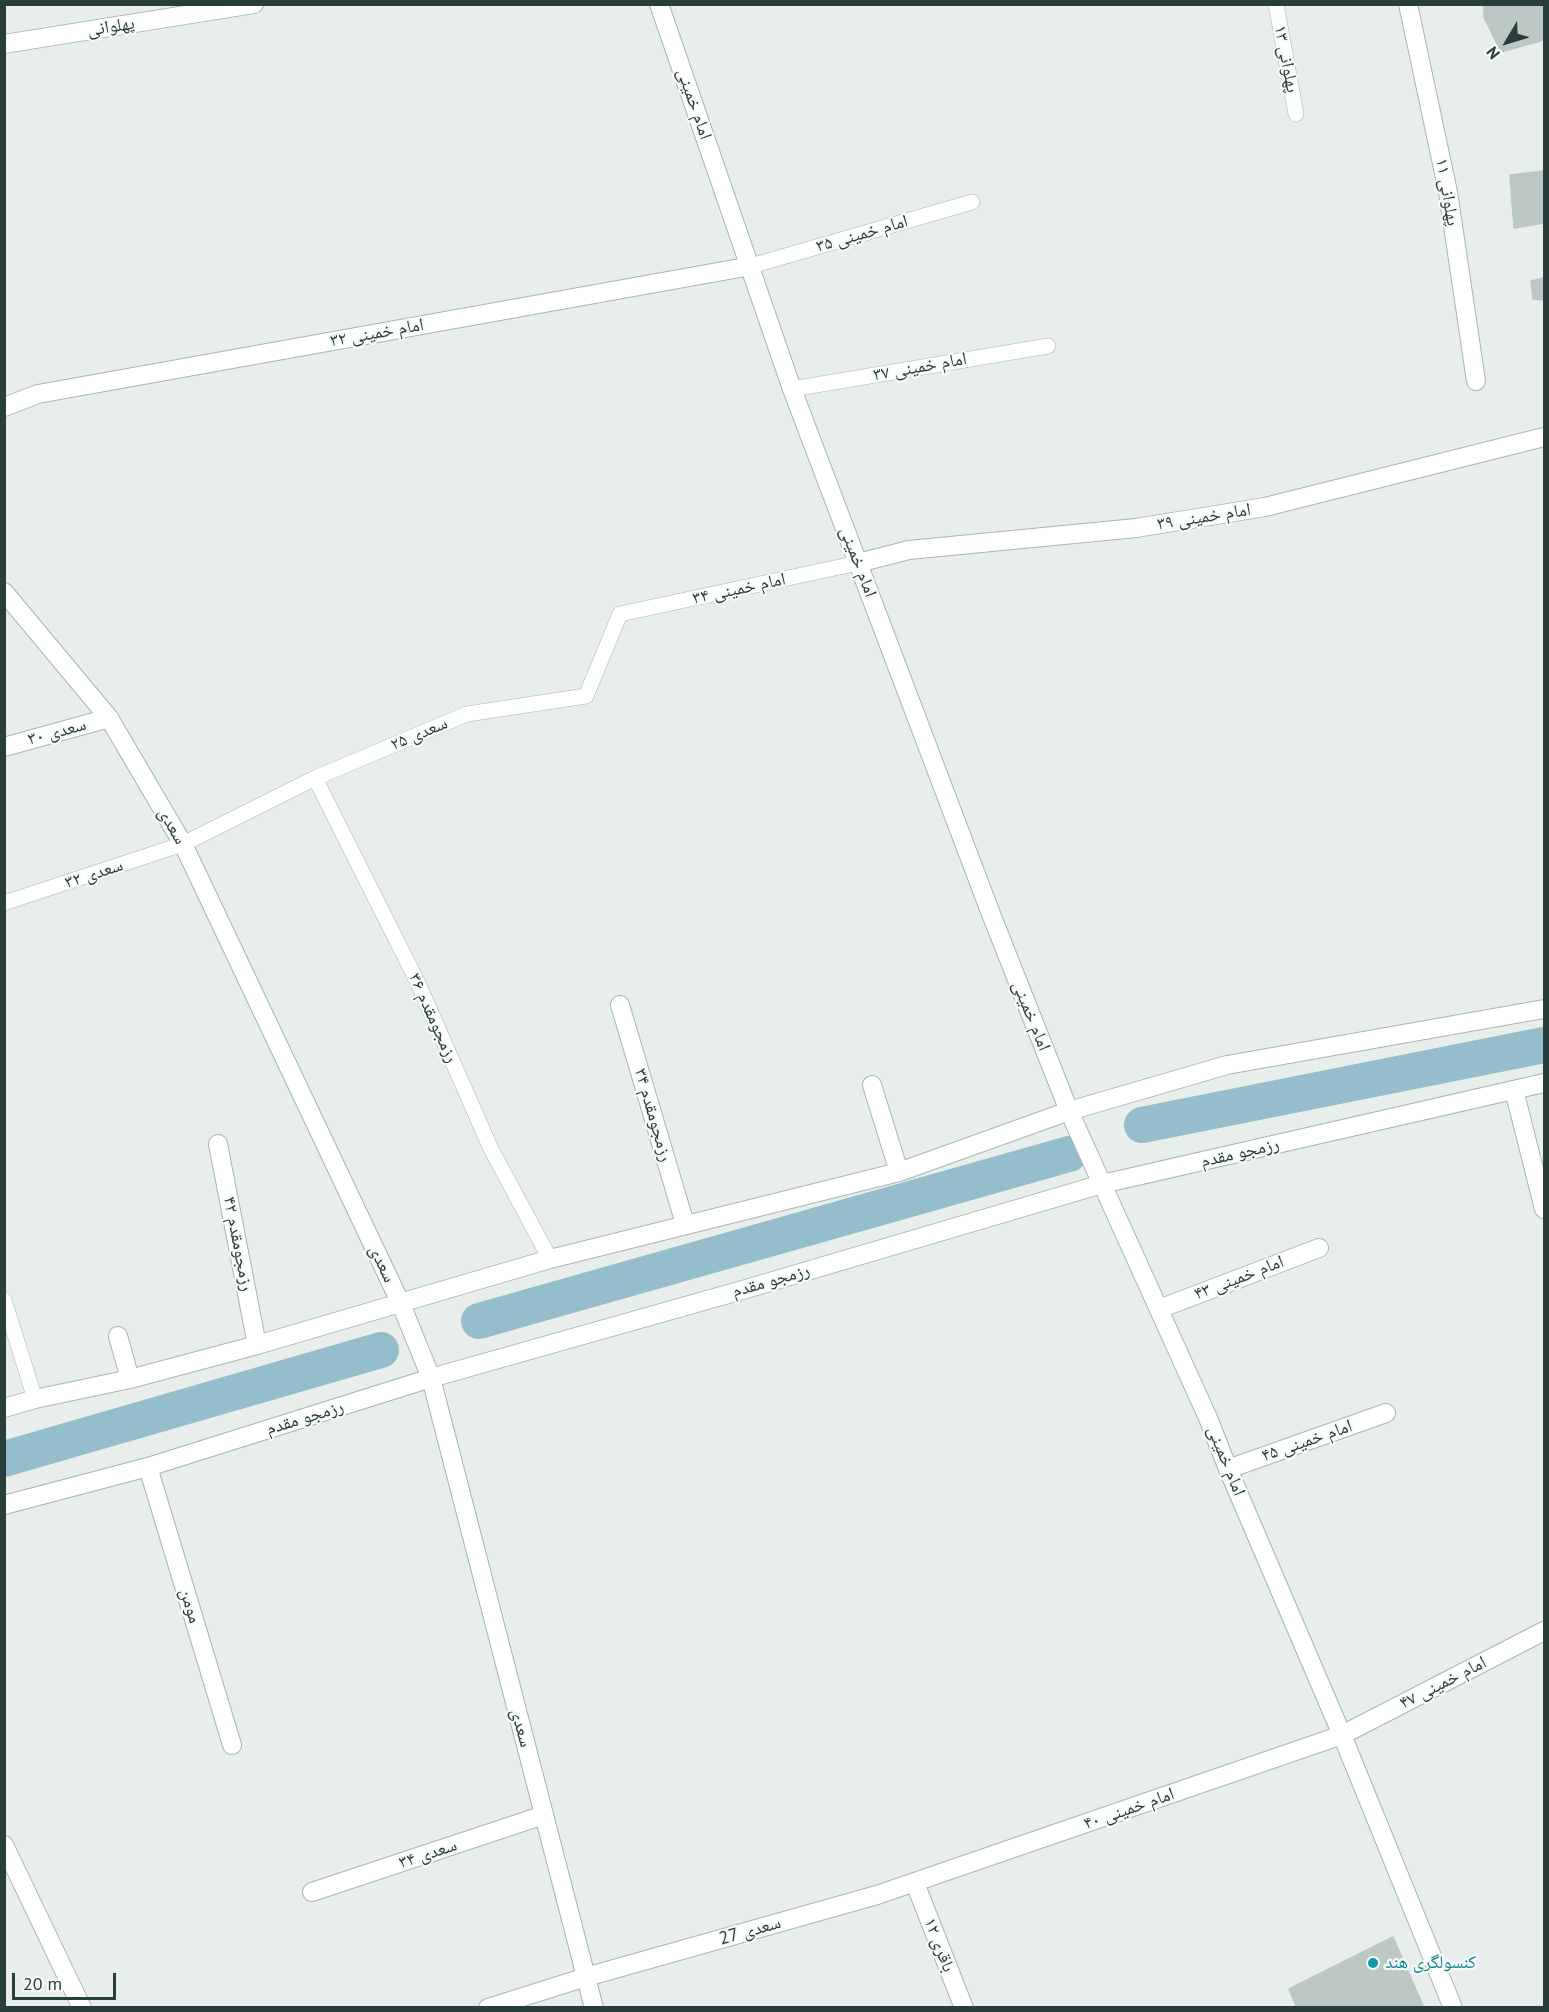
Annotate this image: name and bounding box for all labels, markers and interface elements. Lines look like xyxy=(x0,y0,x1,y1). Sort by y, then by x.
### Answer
north arrow xyxy=(1477,12,1537,72)
street label: پهلوانی xyxy=(86,13,136,41)
street label: پهلوانی ۱۳ xyxy=(1269,23,1303,95)
text: N xyxy=(1482,43,1504,63)
street label: امام خمینی xyxy=(672,66,716,142)
street label: پهلوانی ۱۱ xyxy=(1430,156,1464,228)
street label: امام خمینی ۳۵ xyxy=(814,211,910,257)
street label: امام خمینی ۳۲ xyxy=(329,314,425,352)
street label: امام خمینی ۳۷ xyxy=(872,348,968,386)
street label: امام خمینی ۳۹ xyxy=(1156,499,1252,535)
street label: امام خمینی xyxy=(835,524,881,600)
street label: امام خمینی ۳۴ xyxy=(690,569,788,609)
street label: سعدی ۲۵ xyxy=(387,712,451,756)
street label: سعدی ۳۰ xyxy=(25,714,89,750)
street label: سعدی xyxy=(153,804,191,848)
street label: سعدی ۳۲ xyxy=(62,854,126,894)
street label: رزمجومقدم ۳۶ xyxy=(404,970,462,1066)
street label: امام خمینی xyxy=(1007,978,1055,1054)
street label: رزمجومقدم ۳۴ xyxy=(629,1066,677,1164)
street label: رزمجو مقدم xyxy=(1199,1133,1281,1173)
street label: رزمجومقدم ۴۲ xyxy=(218,1195,258,1293)
street label: سعدی xyxy=(364,1242,400,1286)
street label: امام خمینی ۴۳ xyxy=(1191,1251,1287,1305)
street label: رزمجو مقدم xyxy=(730,1260,812,1302)
street label: رزمجو مقدم xyxy=(264,1396,346,1440)
street label: امام خمینی ۴۵ xyxy=(1259,1415,1355,1467)
street label: امام خمینی xyxy=(1202,1423,1250,1499)
street label: مومن xyxy=(175,1586,205,1626)
street label: امام خمینی ۴۷ xyxy=(1396,1652,1490,1714)
street label: سعدی xyxy=(506,1706,536,1750)
street label: امام خمینی ۴۰ xyxy=(1081,1783,1177,1835)
street label: سعدی ۳۴ xyxy=(396,1834,460,1874)
street label: سعدی 27 xyxy=(717,1912,783,1950)
street label: باقری ۱۲ xyxy=(919,1915,959,1975)
place label: کنسولگری هند xyxy=(1385,1952,1476,1974)
marker: کنسولگری هند xyxy=(1366,1956,1380,1970)
scale bar xyxy=(15,1961,118,1999)
text: 20 m xyxy=(23,1972,62,1995)

